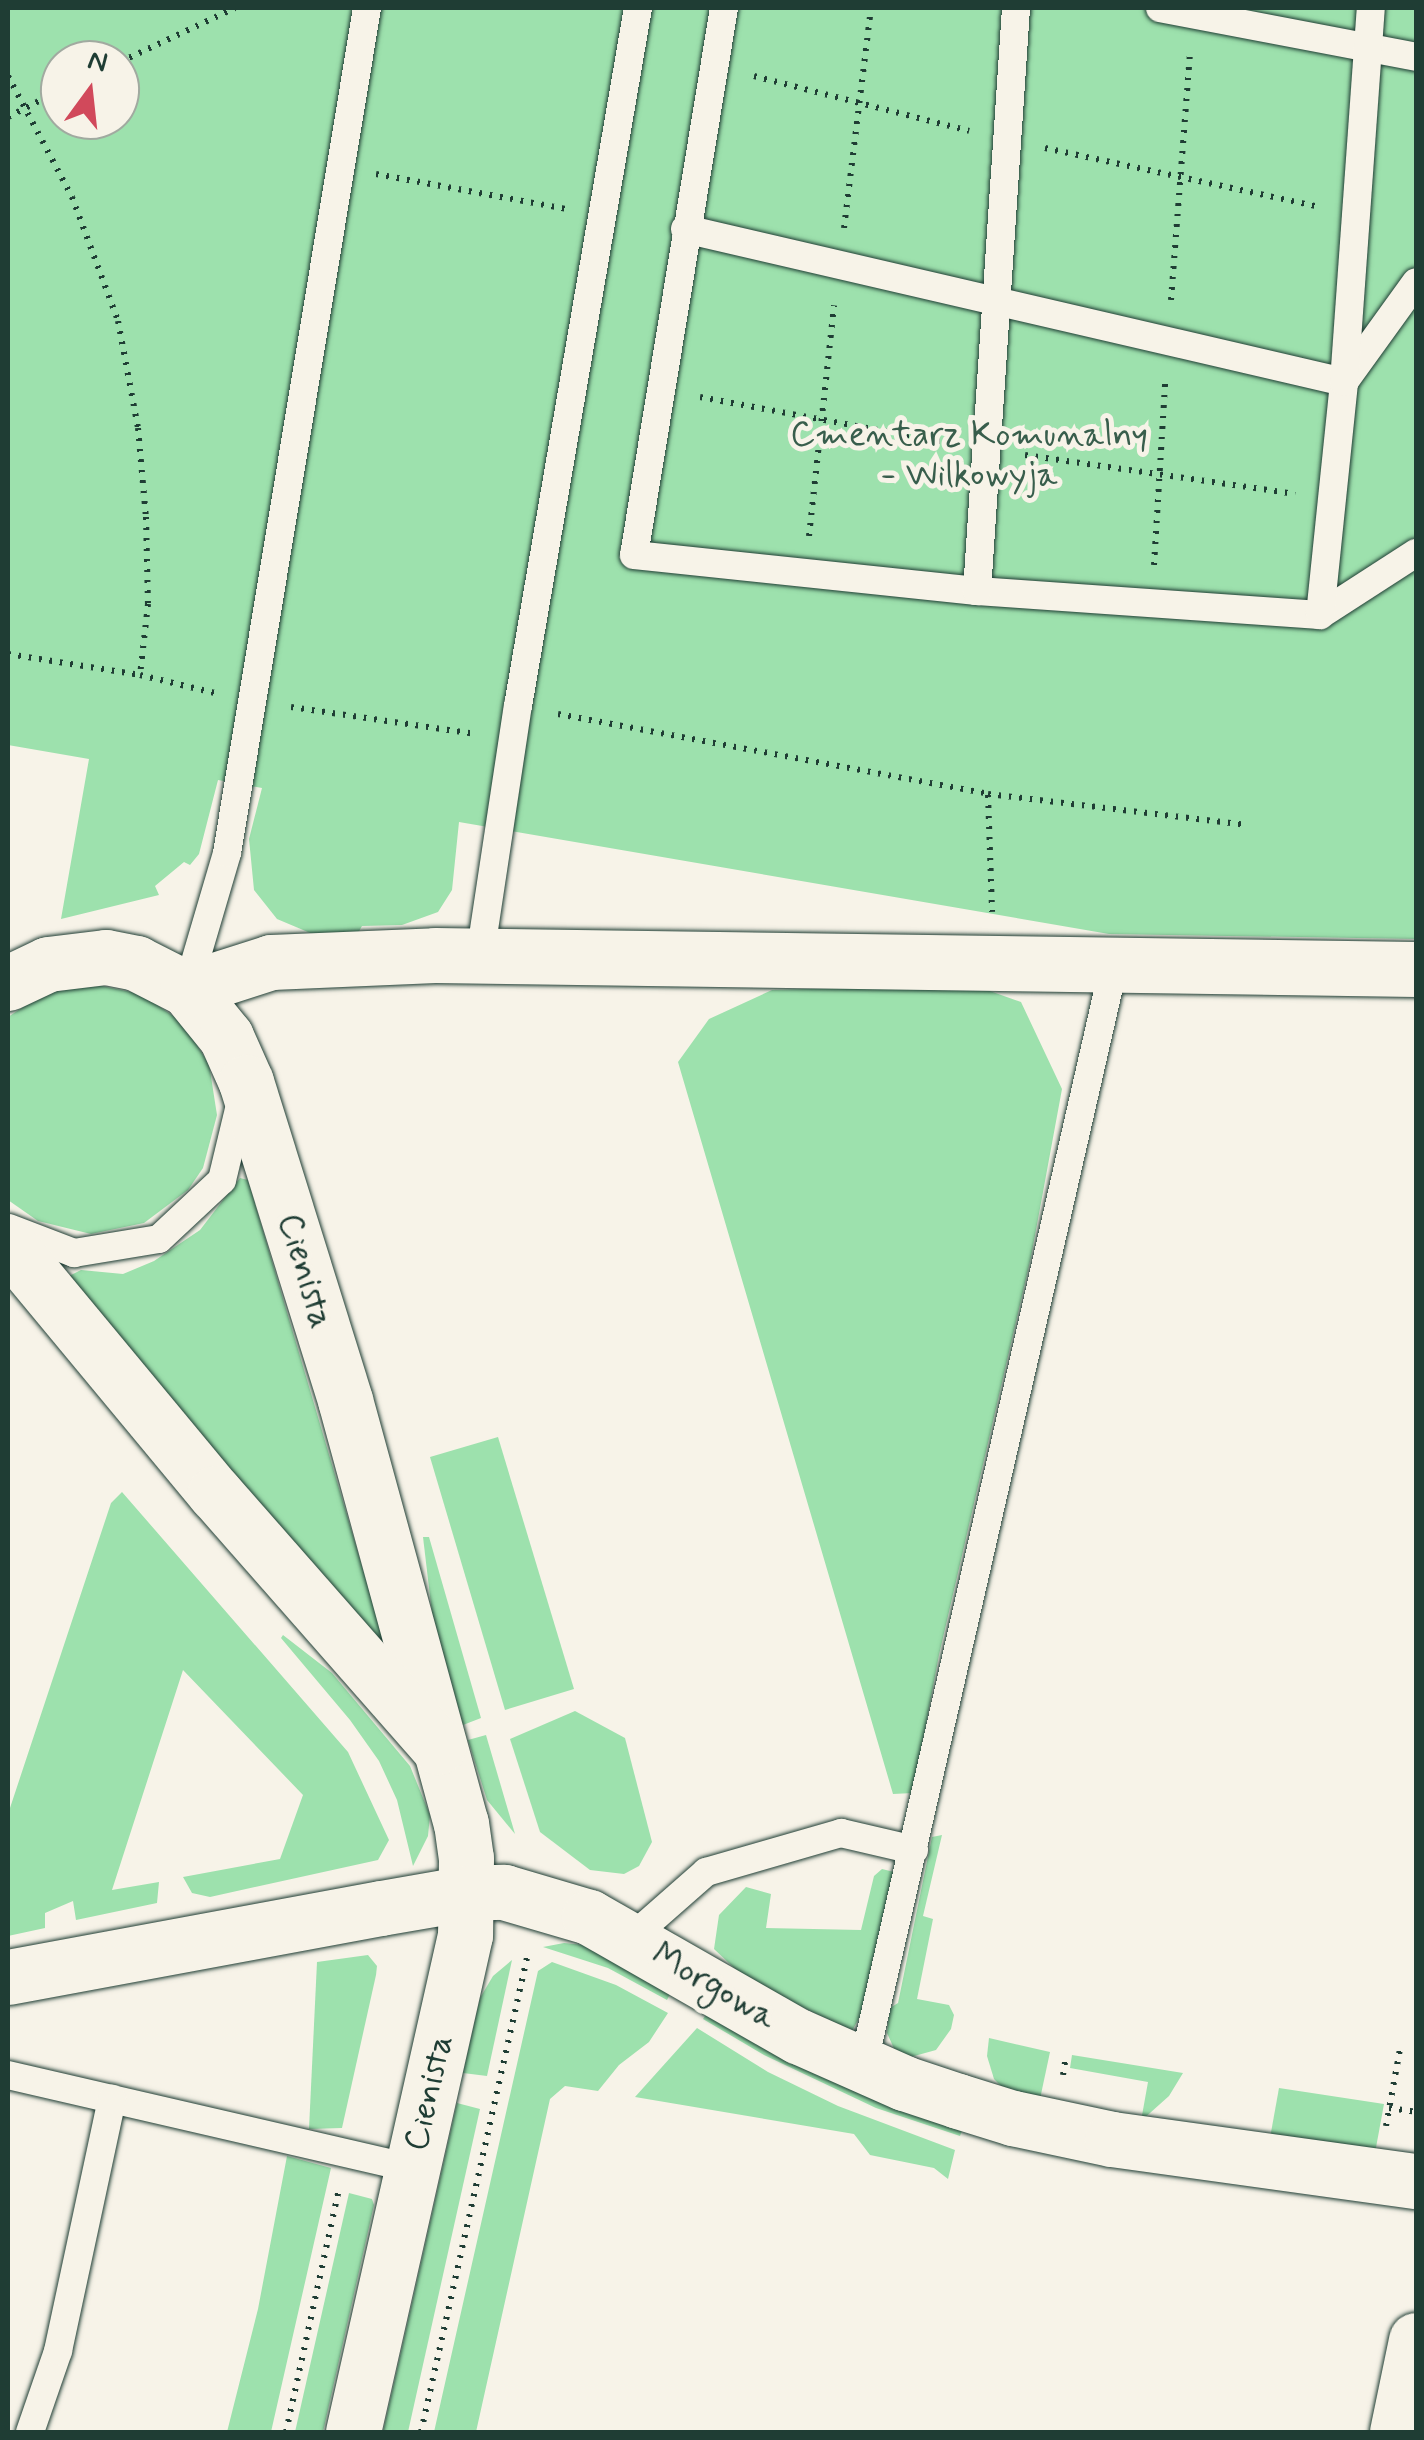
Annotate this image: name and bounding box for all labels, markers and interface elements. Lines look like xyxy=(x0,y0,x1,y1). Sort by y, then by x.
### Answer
north arrow xyxy=(40,40,140,140)
text: N xyxy=(84,42,111,83)
park label: Cmentarz Komunalny - Wilkowyja xyxy=(790,414,1148,496)
street label: Cienista xyxy=(268,1209,342,1333)
street label: Morgowa xyxy=(644,1934,784,2038)
street label: Cienista xyxy=(395,2031,463,2155)

